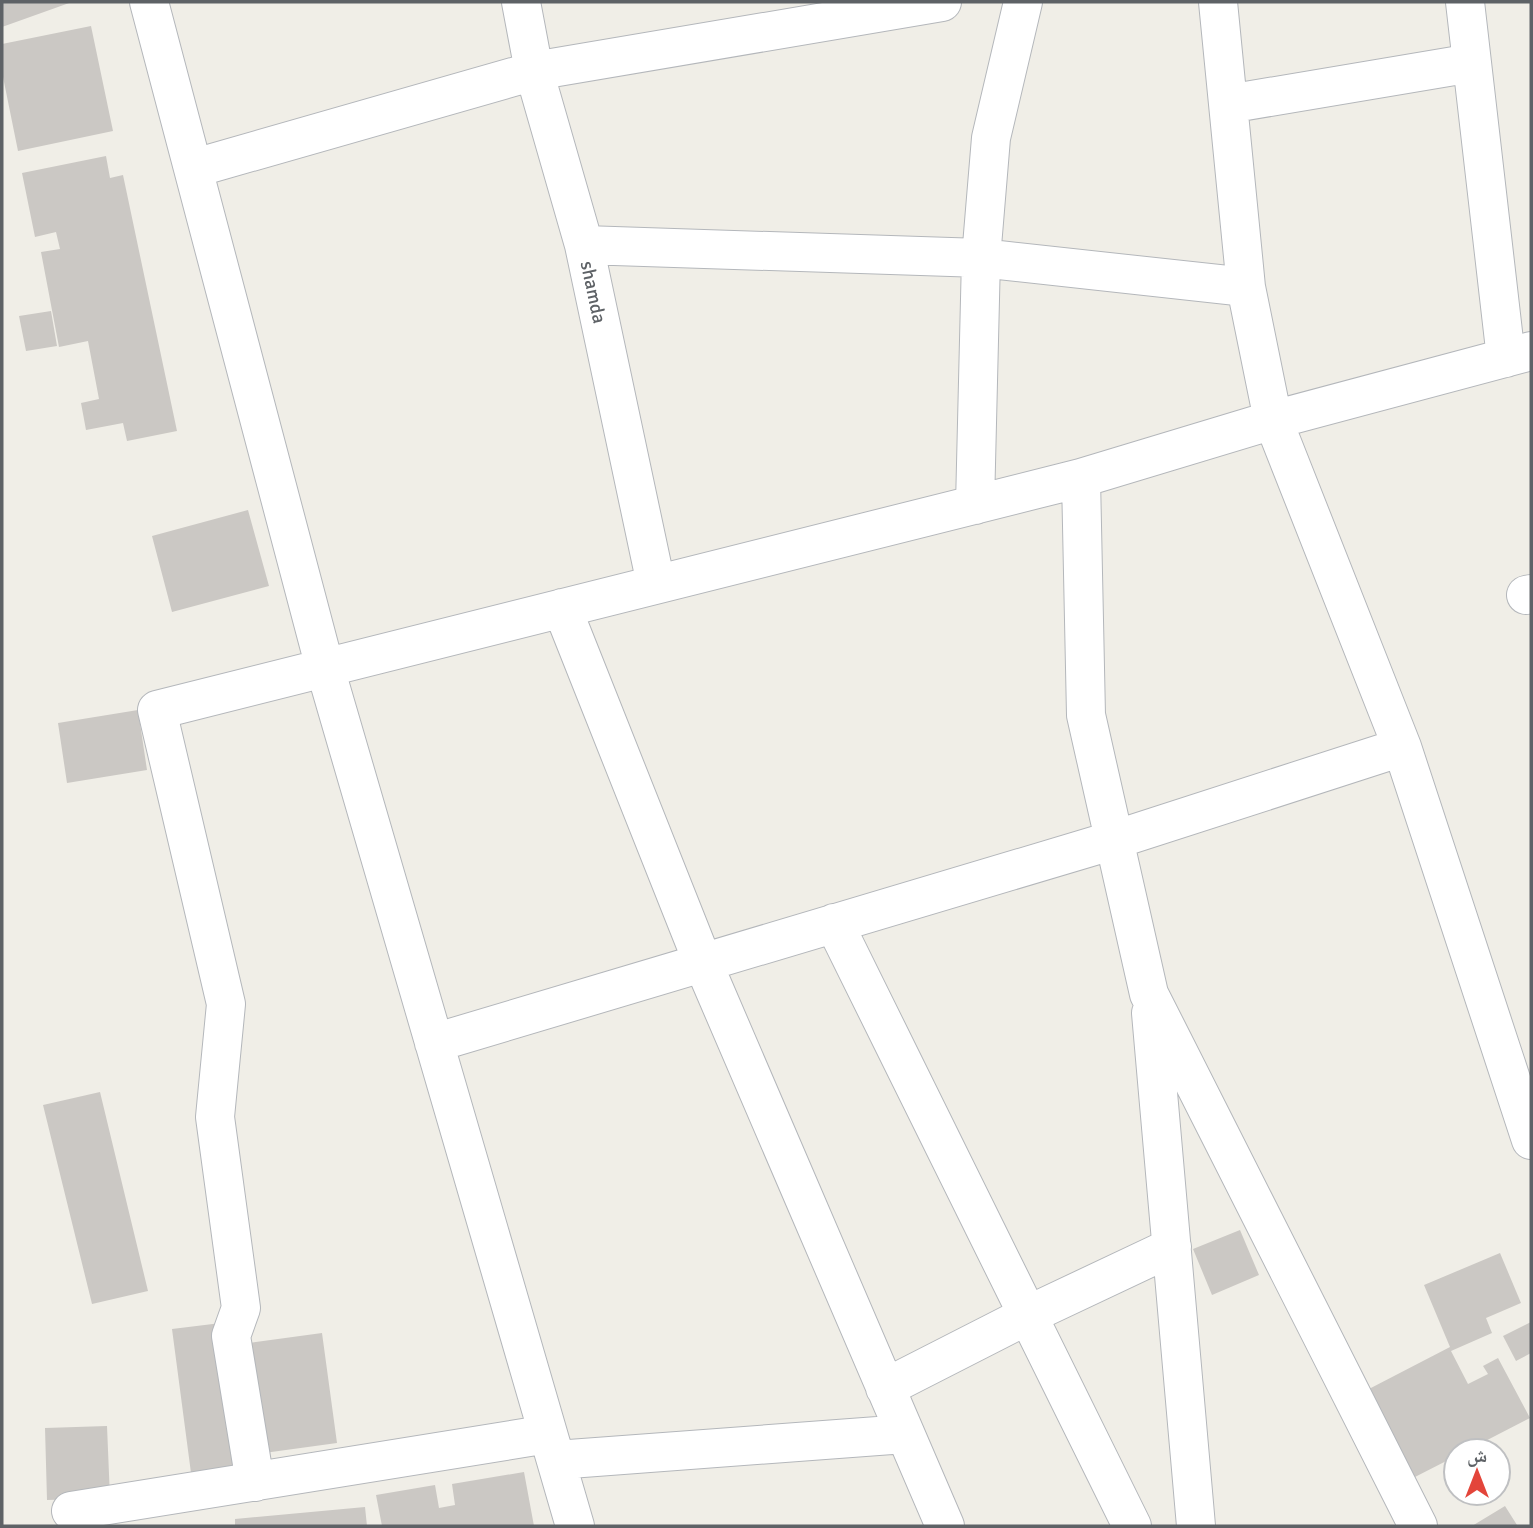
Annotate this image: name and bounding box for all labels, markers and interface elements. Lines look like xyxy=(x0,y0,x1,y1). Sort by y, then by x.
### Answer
street label: shamda xyxy=(575,259,611,326)
north arrow xyxy=(1442,1437,1512,1507)
text: ش xyxy=(1467,1444,1487,1468)

